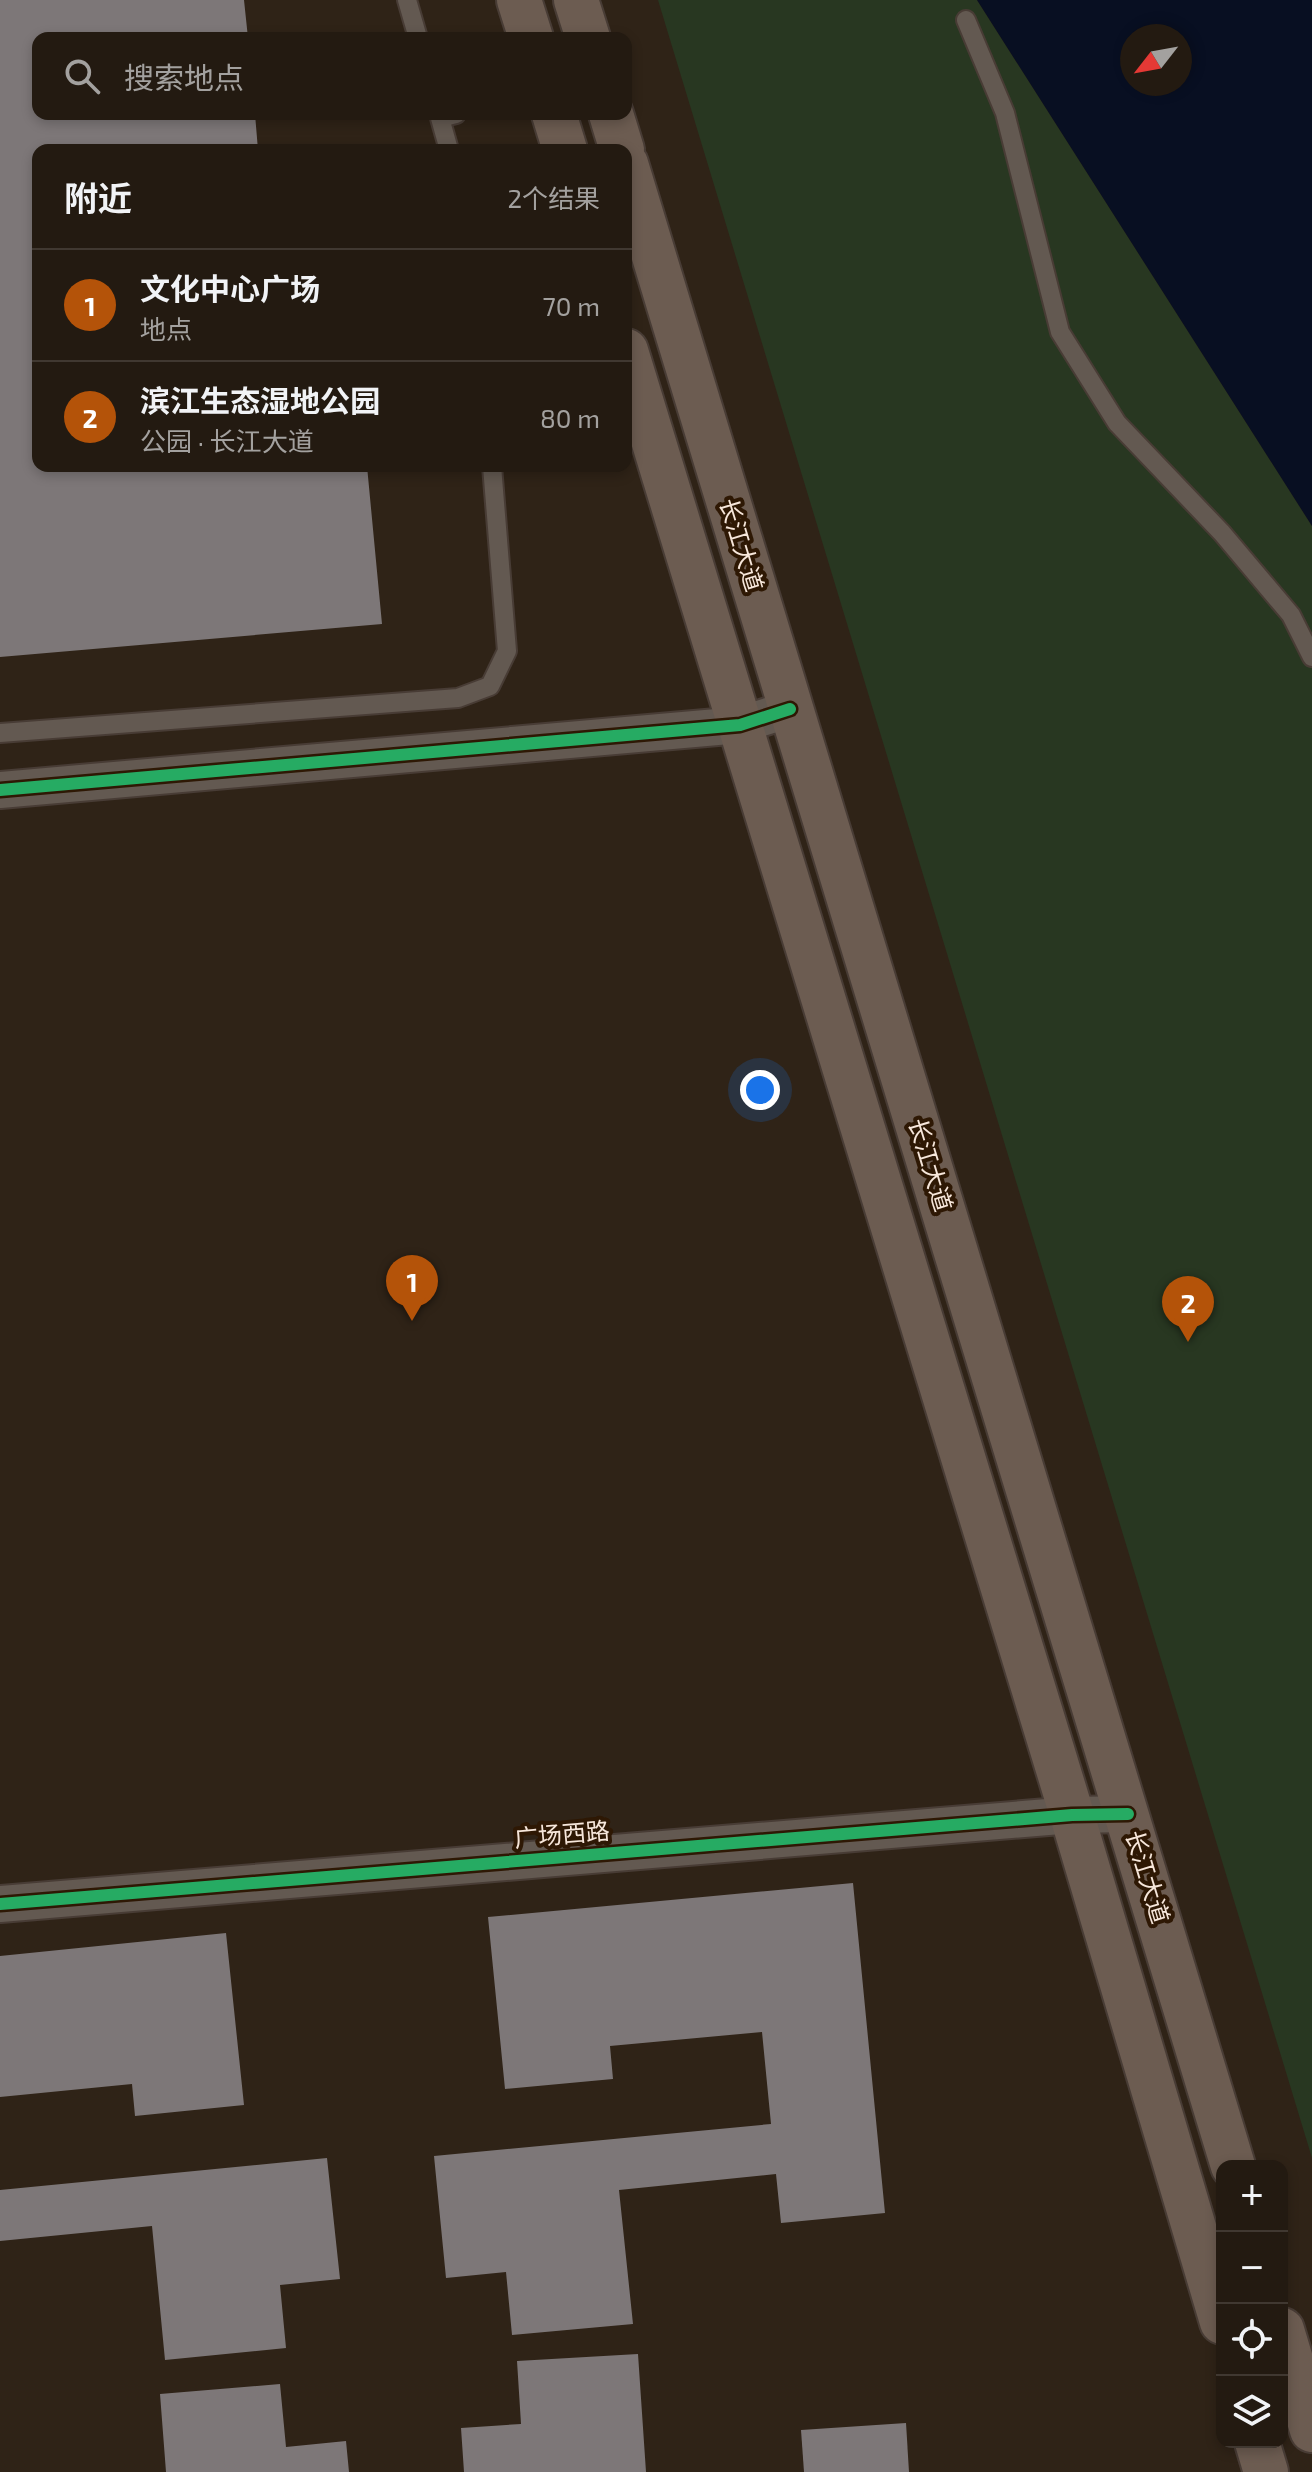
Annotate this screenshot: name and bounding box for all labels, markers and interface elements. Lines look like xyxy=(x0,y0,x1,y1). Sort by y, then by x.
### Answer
north arrow xyxy=(1120,24,1192,96)
search box xyxy=(32,32,632,120)
icon: search xyxy=(60,54,104,98)
text: 搜索地点 xyxy=(124,59,244,95)
text: 附近 xyxy=(64,177,132,218)
text: 2个结果 xyxy=(507,182,600,213)
text: 文化中心广场 xyxy=(140,270,320,306)
text: 1 xyxy=(84,290,96,321)
text: 70 m xyxy=(542,290,600,321)
text: 地点 xyxy=(140,313,192,344)
text: 滨江生态湿地公园 xyxy=(140,382,380,418)
text: 2 xyxy=(82,402,98,433)
text: 80 m xyxy=(540,402,600,433)
text: 公园 · 长江大道 xyxy=(140,425,314,456)
street label: 长江大道 xyxy=(715,494,770,595)
your location xyxy=(740,1070,780,1110)
street label: 长江大道 xyxy=(904,1114,959,1215)
pin: 1 xyxy=(386,1255,438,1321)
pin: 2 xyxy=(1162,1276,1214,1342)
street label: 广场西路 xyxy=(513,1815,611,1852)
street label: 长江大道 xyxy=(1121,1826,1176,1927)
map controls xyxy=(1216,2160,1288,2448)
button: + xyxy=(1216,2160,1288,2232)
button: − xyxy=(1216,2232,1288,2304)
button: locate xyxy=(1216,2304,1288,2376)
button: layers xyxy=(1216,2376,1288,2448)

